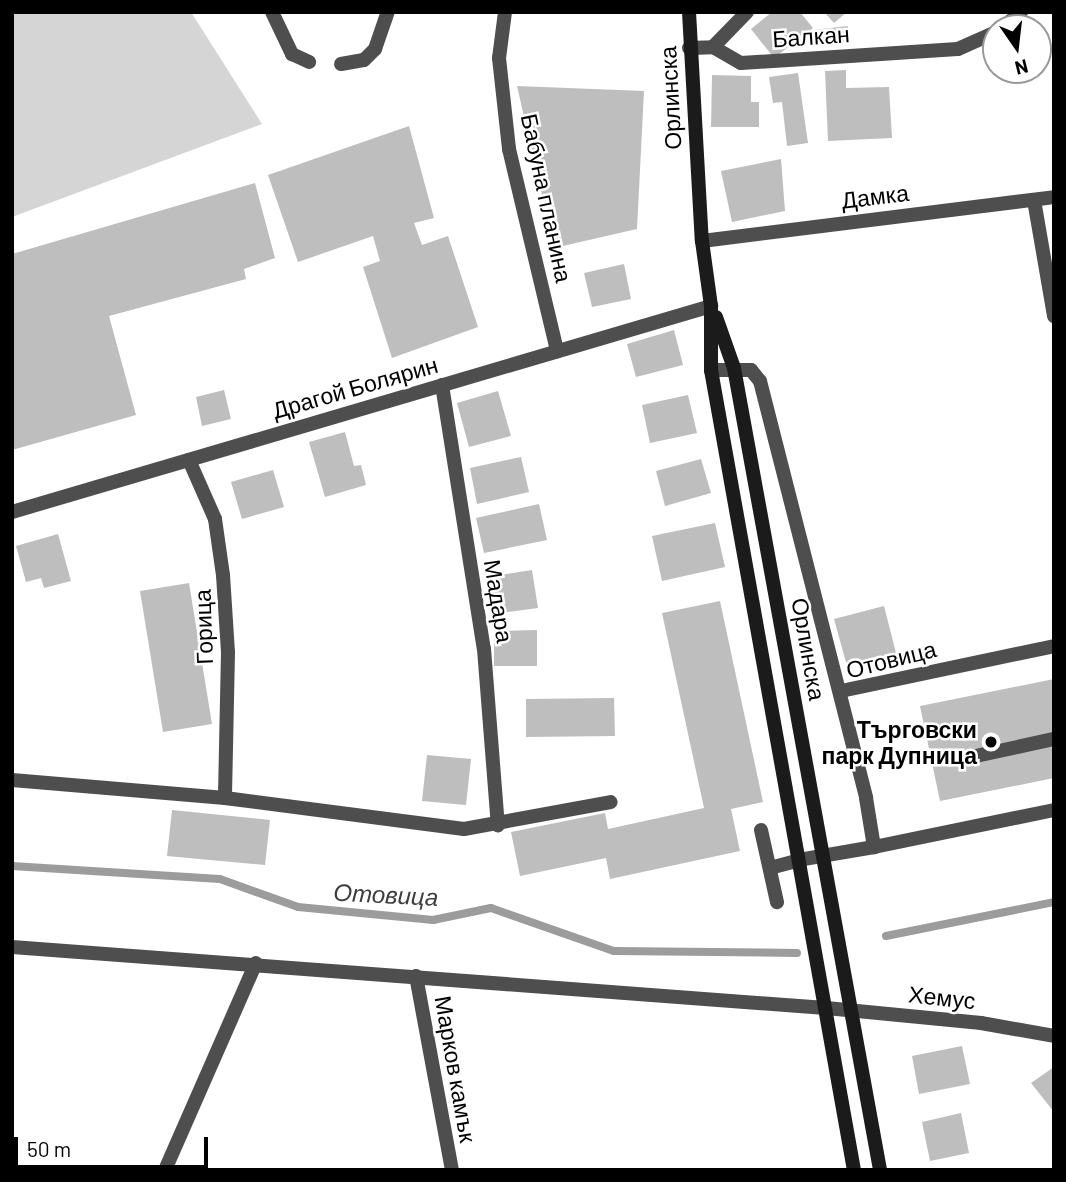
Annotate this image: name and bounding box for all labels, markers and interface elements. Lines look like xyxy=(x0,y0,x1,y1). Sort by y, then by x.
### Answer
north arrow xyxy=(982,14,1052,84)
street label: Балкан xyxy=(771,20,851,52)
street label: Орлинска xyxy=(654,45,686,151)
text: N xyxy=(1013,55,1031,81)
street label: Бабуна планина xyxy=(516,111,578,285)
street label: Дамка xyxy=(840,178,910,214)
street label: Драгой Болярин xyxy=(269,350,441,424)
street label: Мадара xyxy=(479,557,519,645)
street label: Горица xyxy=(188,589,218,665)
street label: Орлинска xyxy=(786,596,832,702)
street label: Отовица xyxy=(843,634,939,684)
place label: Търговски парк Дупница xyxy=(822,715,977,769)
marker: Търговски парк Дупница xyxy=(983,734,999,750)
water label: Отовица xyxy=(333,877,439,911)
street label: Хемус xyxy=(907,980,977,1014)
street label: Марков камък xyxy=(430,993,482,1145)
scale bar xyxy=(18,1122,212,1166)
text: 50 m xyxy=(27,1136,71,1161)

